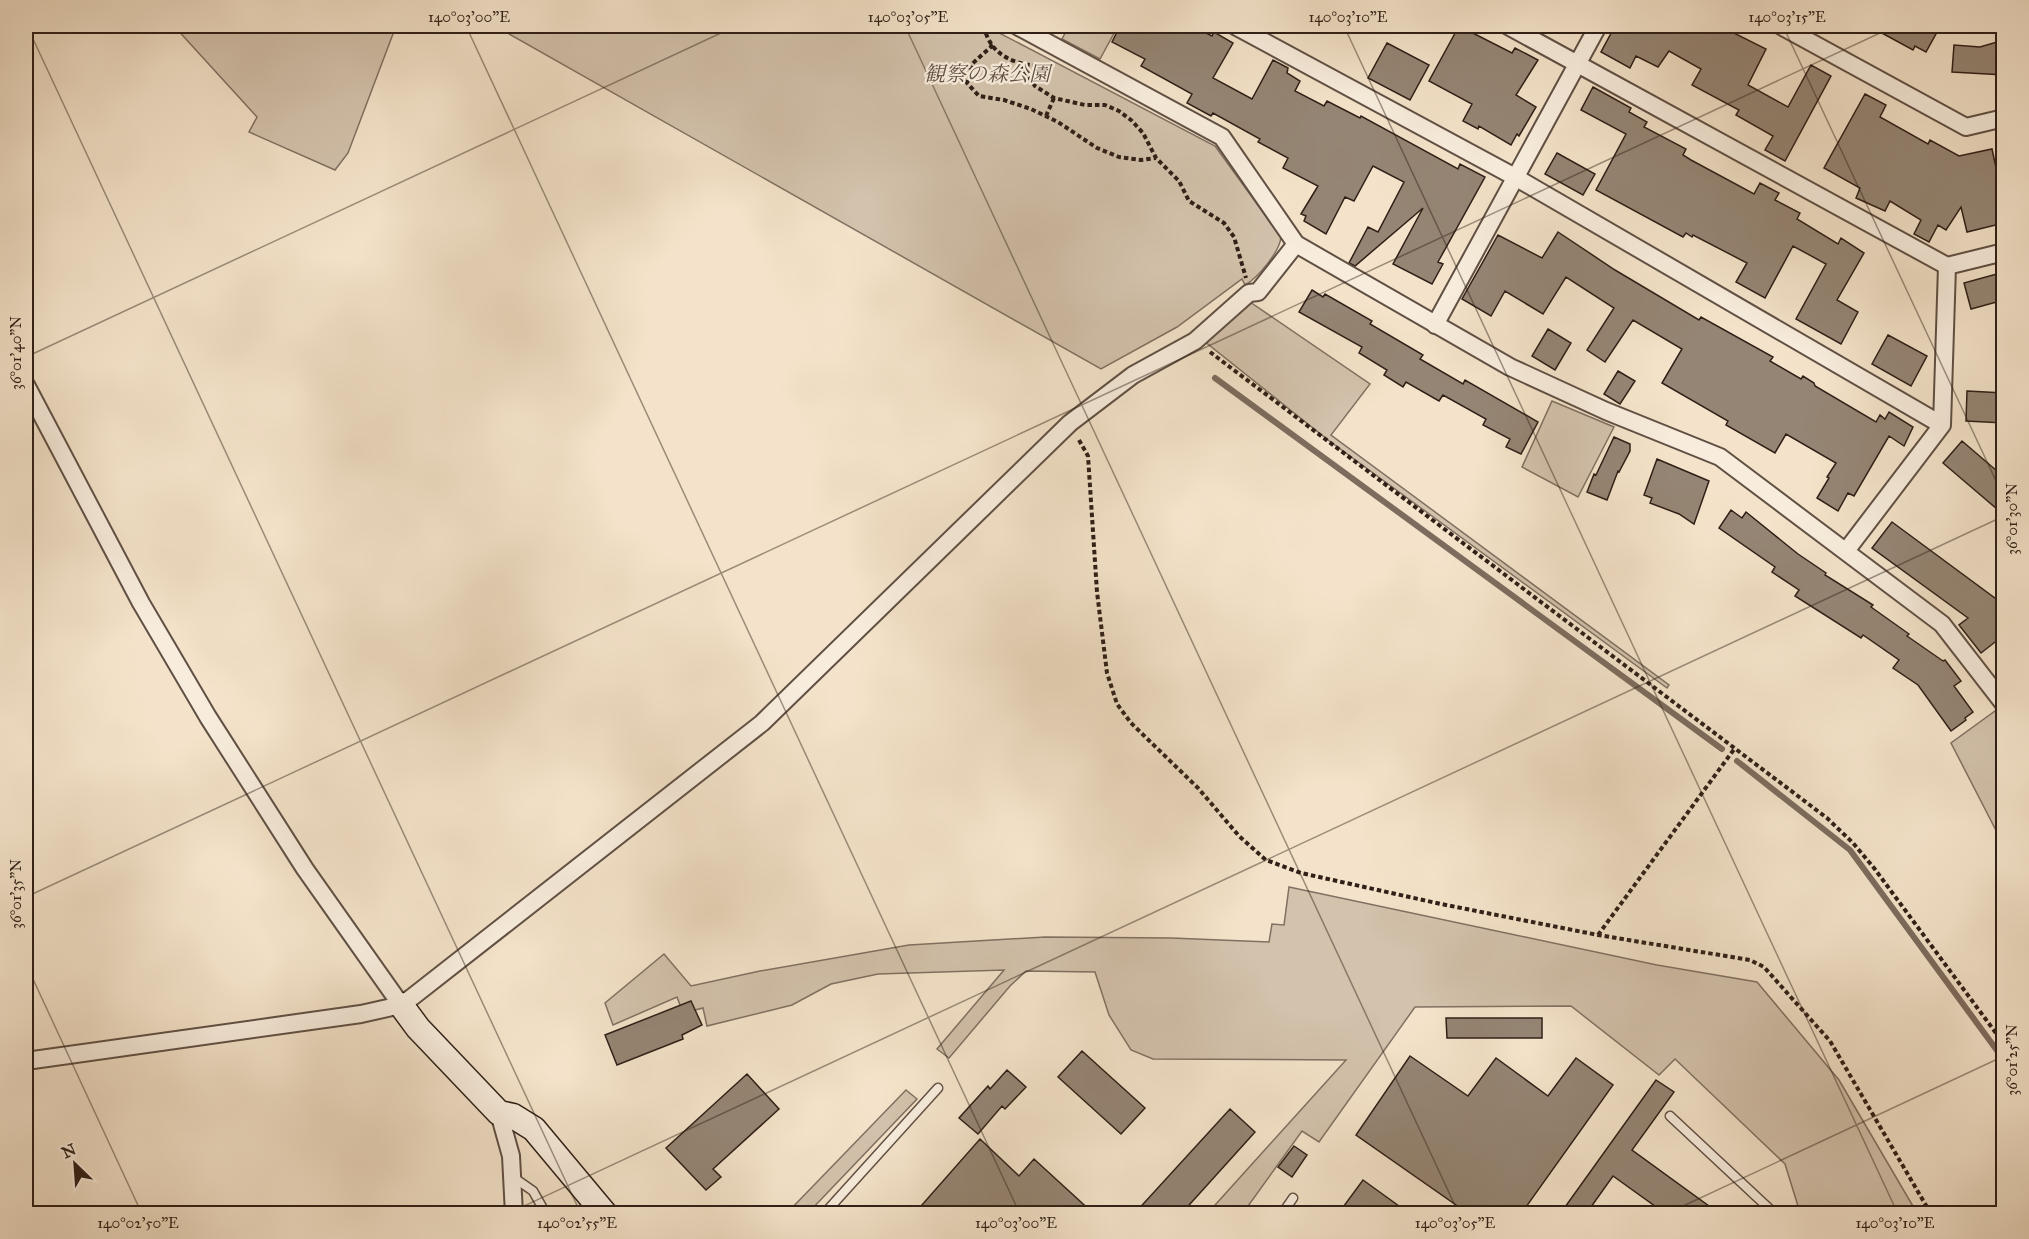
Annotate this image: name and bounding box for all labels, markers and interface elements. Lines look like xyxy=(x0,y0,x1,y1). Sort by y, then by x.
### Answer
text: 140°03'00"E xyxy=(428,8,510,26)
text: 140°03'05"E xyxy=(868,8,948,26)
text: 140°03'10"E xyxy=(1308,8,1388,26)
text: 140°03'15"E xyxy=(1748,8,1826,26)
park label: 観察の森公園 xyxy=(924,61,1053,87)
text: 36°01'40"N xyxy=(7,316,25,390)
text: 36°01'30"N xyxy=(2003,483,2021,555)
text: 36°01'35"N xyxy=(7,859,25,929)
text: 36°01'25"N xyxy=(2003,1024,2021,1096)
north arrow xyxy=(45,1134,105,1194)
text: N xyxy=(59,1139,79,1162)
text: 140°02'50"E xyxy=(97,1214,179,1232)
text: 140°02'55"E xyxy=(537,1214,617,1232)
text: 140°03'00"E xyxy=(975,1214,1057,1232)
text: 140°03'05"E xyxy=(1415,1214,1495,1232)
text: 140°03'10"E xyxy=(1855,1214,1935,1232)

